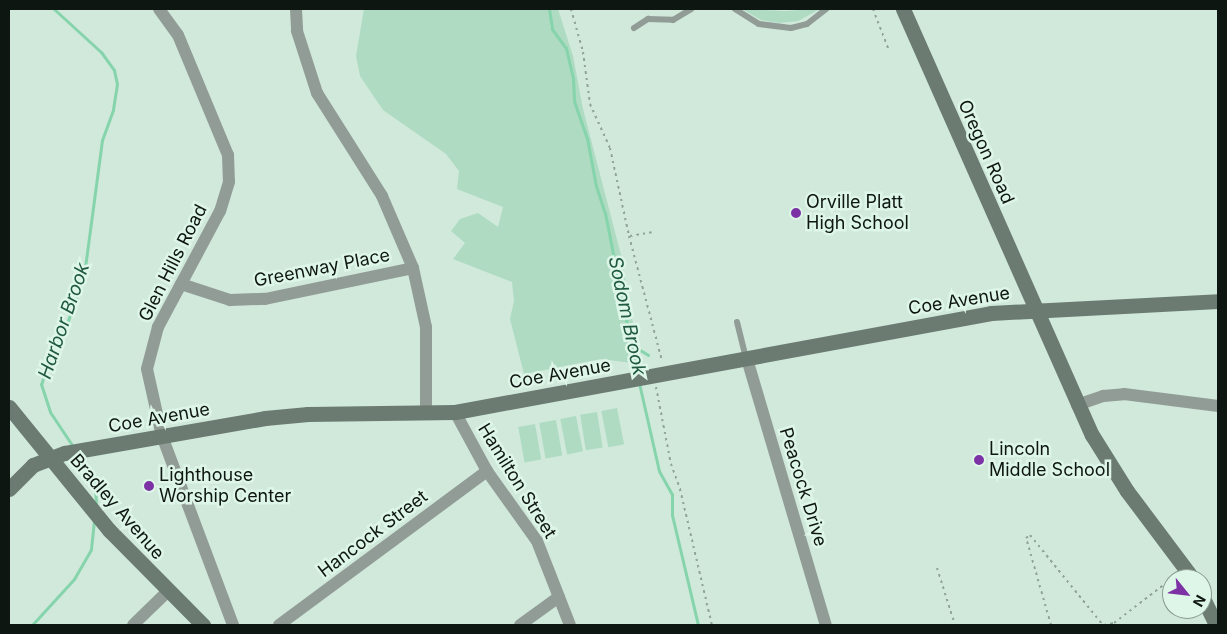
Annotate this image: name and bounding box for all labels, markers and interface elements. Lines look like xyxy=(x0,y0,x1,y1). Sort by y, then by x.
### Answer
street label: Oregon Road xyxy=(953,97,1019,207)
place label: Orville Platt High School xyxy=(806,192,909,234)
street label: Glen Hills Road xyxy=(134,201,212,325)
marker: Orville Platt High School xyxy=(790,207,802,219)
street label: Greenway Place xyxy=(252,244,392,292)
water label: Sodom Brook xyxy=(603,254,651,378)
water label: Harbor Brook xyxy=(33,260,95,382)
street label: Coe Avenue xyxy=(907,282,1011,320)
street label: Coe Avenue xyxy=(508,354,612,394)
street label: Coe Avenue xyxy=(107,398,211,438)
street label: Hamilton Street xyxy=(473,420,561,542)
street label: Peacock Drive xyxy=(775,425,831,549)
place label: Lincoln Middle School xyxy=(989,439,1110,482)
street label: Bradley Avenue xyxy=(65,450,169,564)
marker: Lincoln Middle School xyxy=(973,454,985,466)
place label: Lighthouse Worship Center xyxy=(159,465,291,508)
marker: Lighthouse Worship Center xyxy=(143,480,155,492)
street label: Hancock Street xyxy=(314,486,432,582)
north arrow xyxy=(1162,569,1212,619)
text: N xyxy=(1190,592,1210,610)

